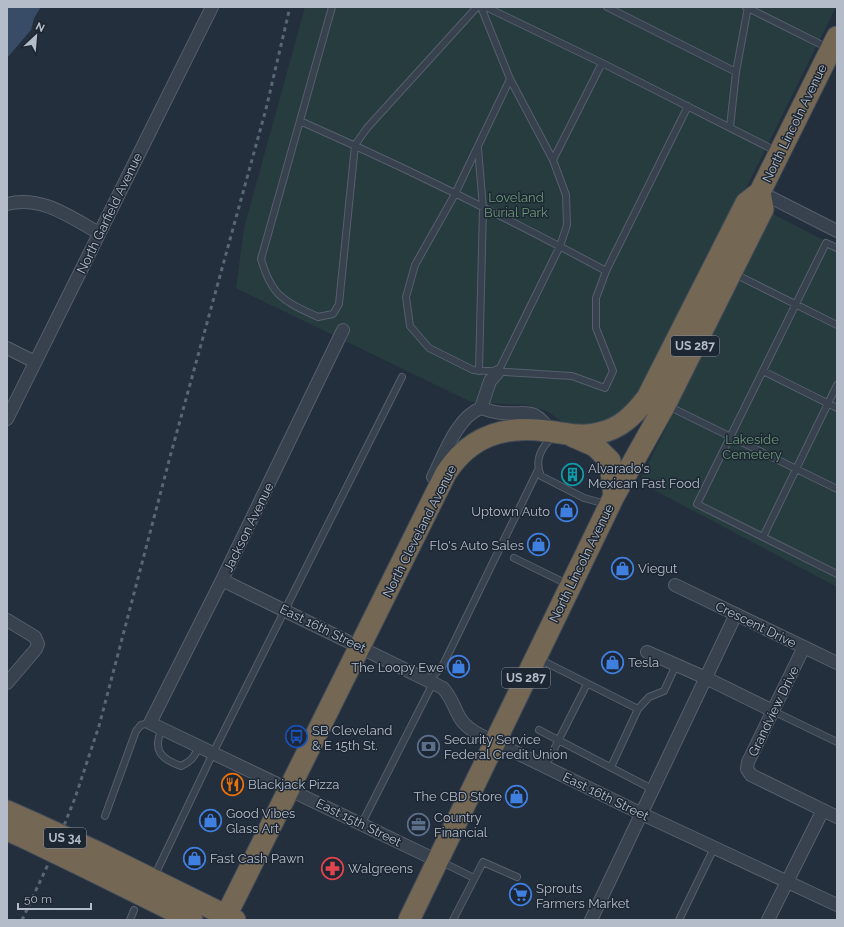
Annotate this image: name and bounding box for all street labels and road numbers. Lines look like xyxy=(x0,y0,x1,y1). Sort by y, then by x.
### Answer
street label: North Lincoln Avenue xyxy=(759,61,830,185)
street label: North Garfield Avenue xyxy=(74,150,145,276)
road number: US 287 xyxy=(671,336,719,356)
street label: North Cleveland Avenue xyxy=(380,462,460,600)
street label: Jackson Avenue xyxy=(220,480,277,574)
street label: North Lincoln Avenue xyxy=(546,501,617,625)
street label: Crescent Drive xyxy=(713,598,799,651)
street label: East 16th Street xyxy=(277,601,369,656)
street label: Grandview Drive xyxy=(745,663,802,759)
road number: US 287 xyxy=(502,668,550,688)
street label: East 16th Street xyxy=(560,769,652,824)
street label: East 15th Street xyxy=(314,795,404,850)
road number: US 34 xyxy=(44,828,86,848)

